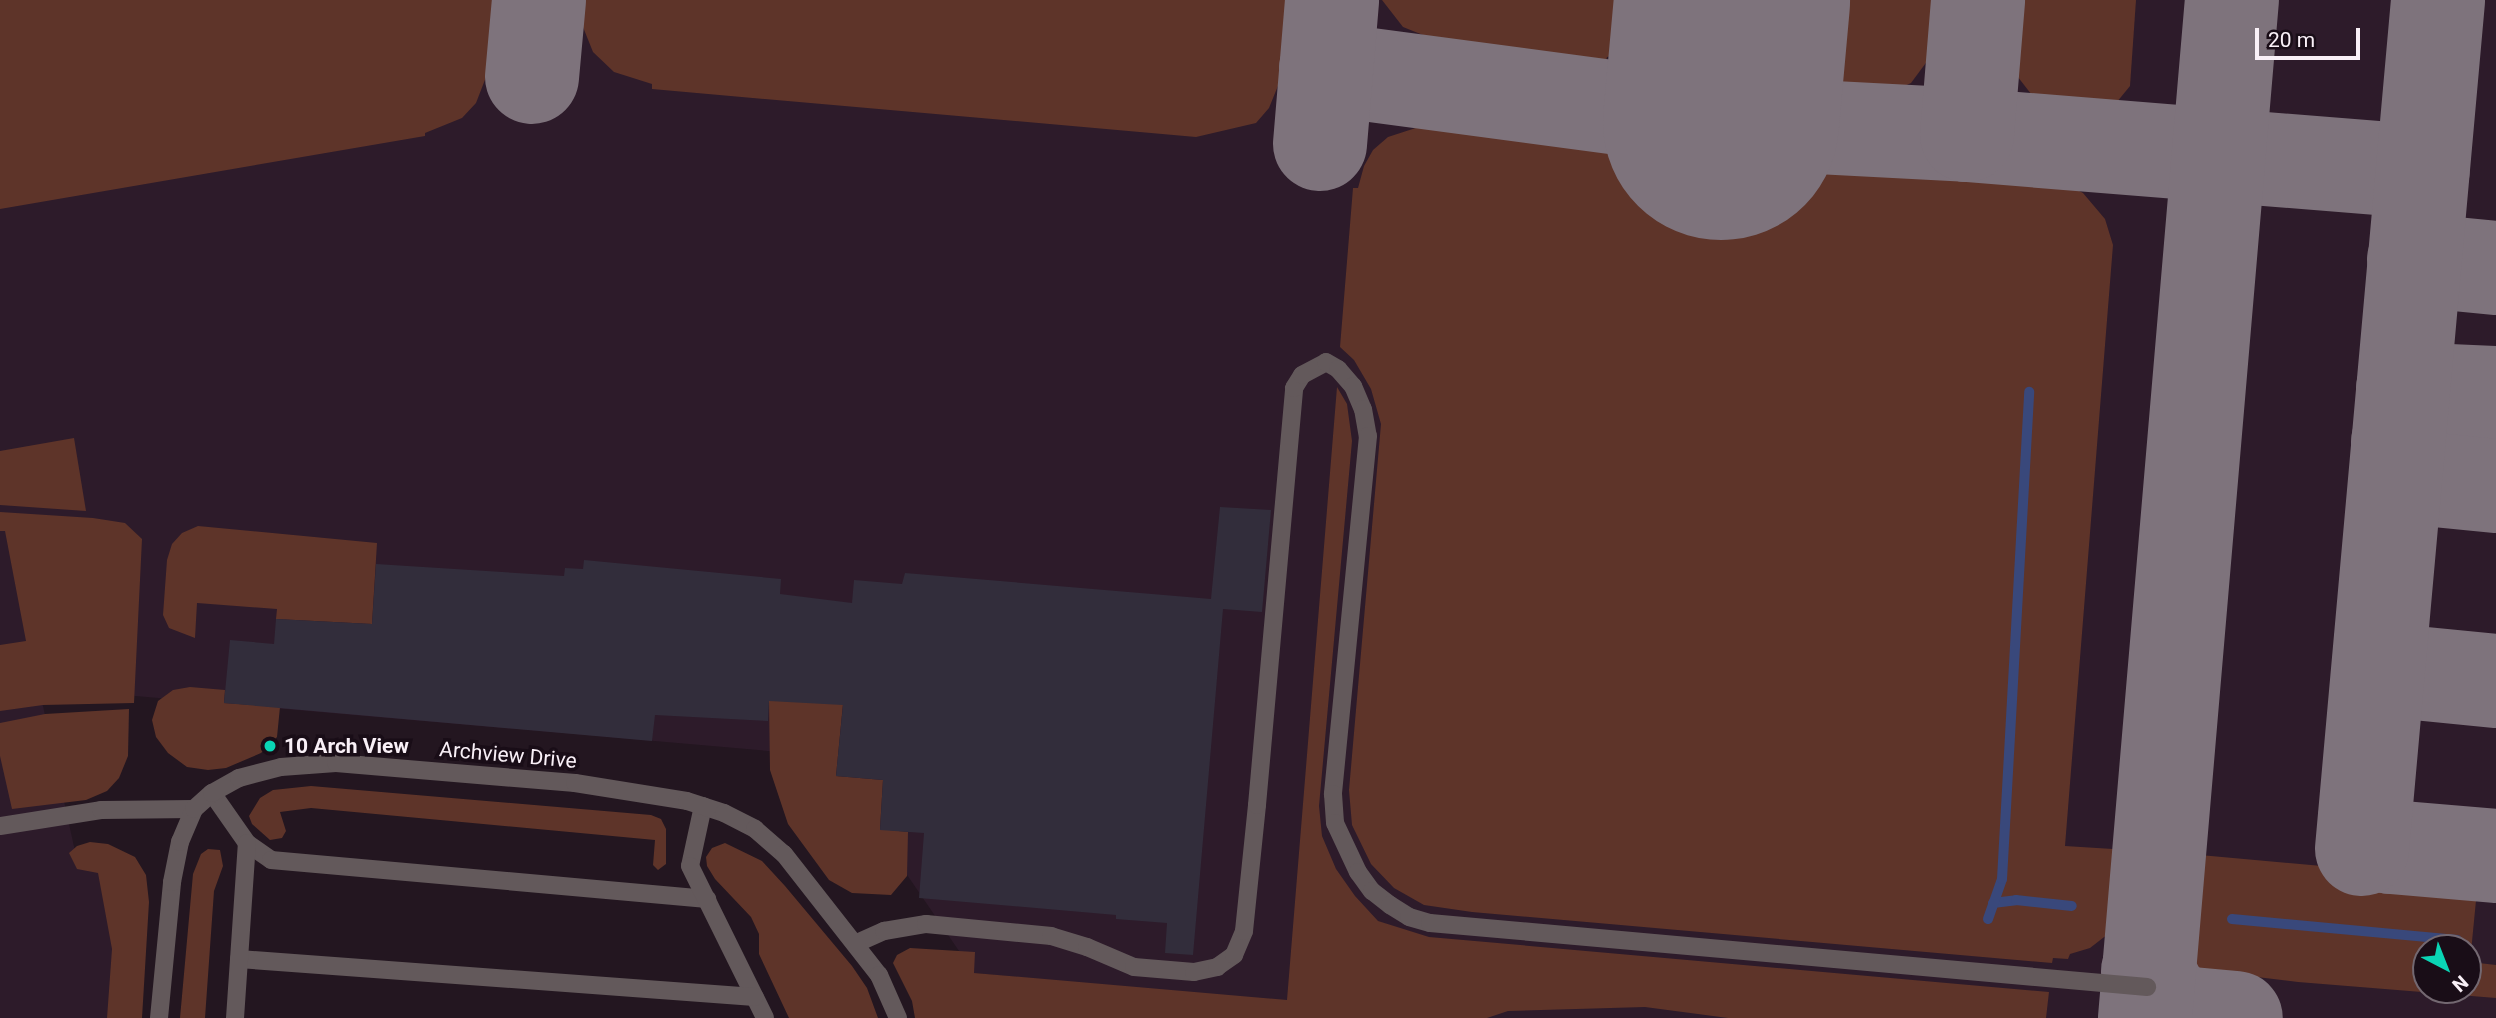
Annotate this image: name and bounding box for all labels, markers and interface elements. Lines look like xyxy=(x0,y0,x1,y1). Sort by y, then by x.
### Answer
scale bar xyxy=(2258,14,2363,58)
text: 20 m xyxy=(2268,28,2315,52)
place label: 10 Arch View xyxy=(284,733,409,759)
street label: Archview Drive xyxy=(438,736,578,774)
marker: 10 Arch View xyxy=(262,738,278,754)
north arrow xyxy=(2412,934,2482,1004)
text: N xyxy=(2447,970,2473,997)

